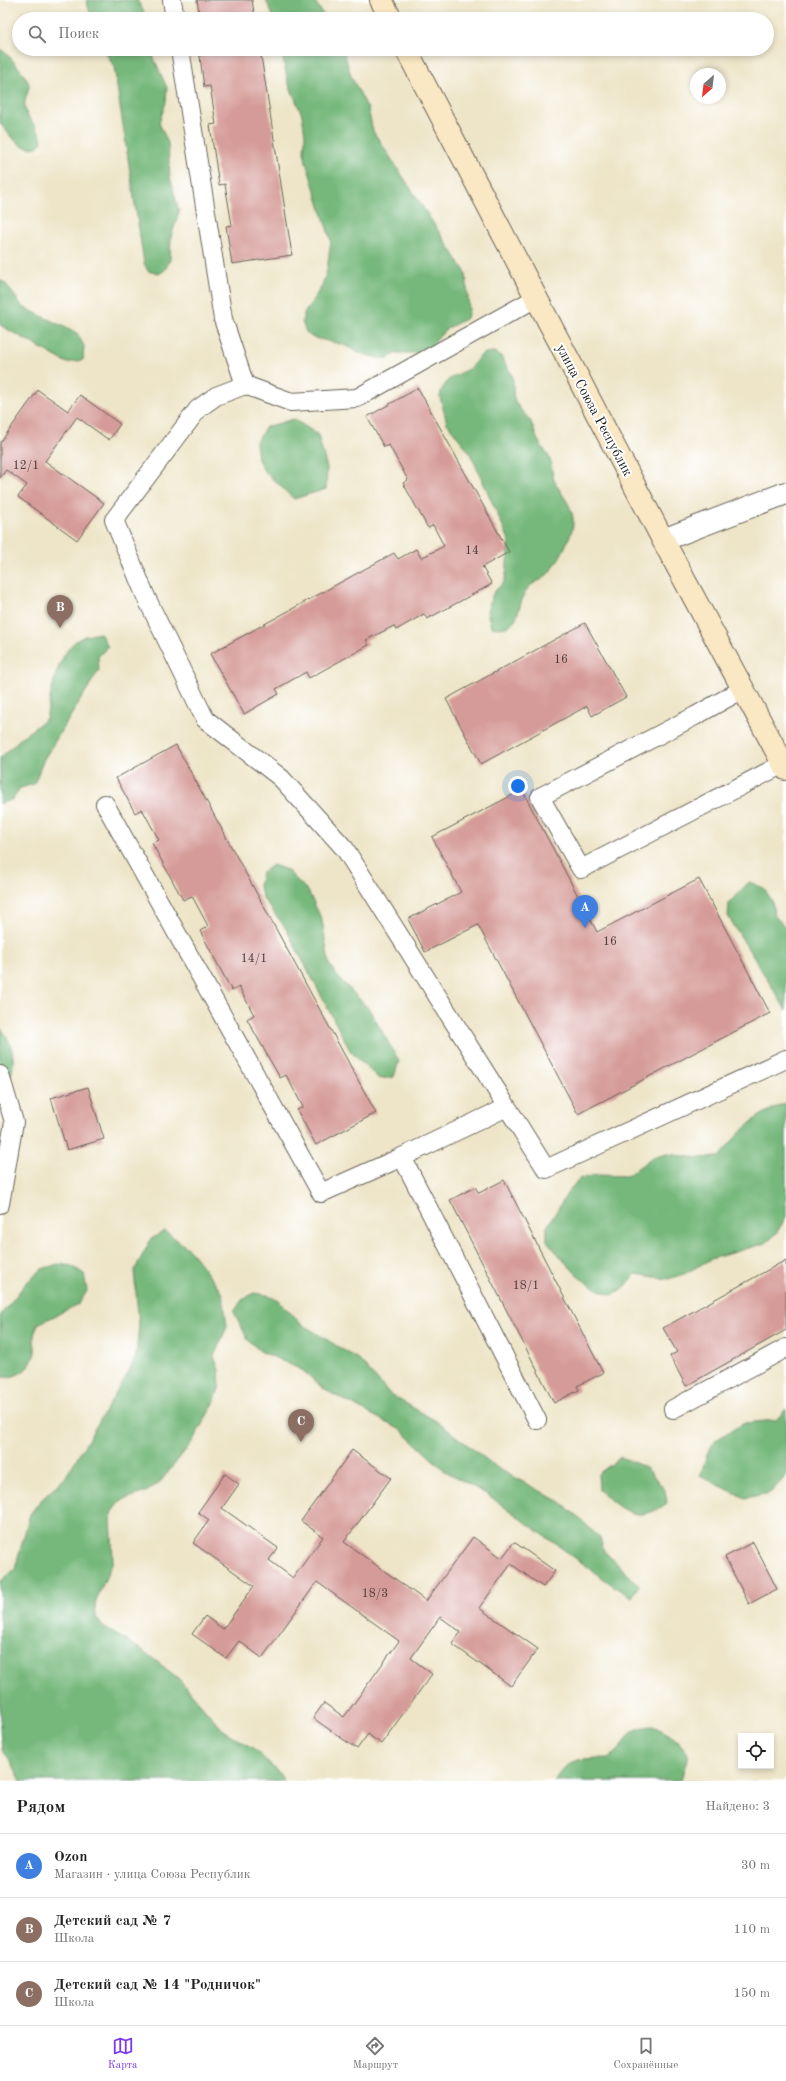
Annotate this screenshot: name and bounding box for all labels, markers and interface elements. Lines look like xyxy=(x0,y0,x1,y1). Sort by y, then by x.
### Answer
search box xyxy=(12,12,774,56)
icon: search xyxy=(26,23,48,45)
text: Поиск xyxy=(58,27,99,42)
north arrow xyxy=(690,68,726,104)
street label: улица Союза Республик xyxy=(553,342,635,478)
house number: 12/1 xyxy=(13,460,39,472)
house number: 14 xyxy=(465,545,479,557)
pin: B xyxy=(47,595,73,628)
house number: 16 xyxy=(554,654,568,666)
your location xyxy=(508,776,528,796)
pin: A xyxy=(572,895,598,928)
house number: 16 xyxy=(603,936,617,948)
house number: 14/1 xyxy=(241,953,267,965)
house number: 18/1 xyxy=(513,1280,539,1292)
pin: C xyxy=(288,1409,314,1442)
house number: 18/3 xyxy=(362,1588,388,1600)
map controls xyxy=(738,1733,774,1769)
button: locate xyxy=(738,1733,774,1769)
text: Рядом xyxy=(16,1799,65,1816)
text: Найдено: 3 xyxy=(706,1800,770,1813)
text: Ozon xyxy=(54,1850,87,1865)
text: A xyxy=(24,1859,34,1872)
text: 30 m xyxy=(741,1859,770,1872)
text: Магазин · улица Союза Республик xyxy=(54,1868,250,1881)
text: Детский сад № 7 xyxy=(54,1914,171,1929)
text: B xyxy=(24,1923,34,1936)
text: 110 m xyxy=(733,1923,770,1936)
text: Школа xyxy=(54,1932,94,1945)
text: Детский сад № 14 "Родничок" xyxy=(54,1978,261,1993)
text: C xyxy=(25,1987,33,2000)
text: 150 m xyxy=(733,1987,770,2000)
text: Школа xyxy=(54,1996,94,2009)
tab: Карта xyxy=(108,2035,137,2073)
tab: Маршрут xyxy=(353,2035,398,2073)
tab: Сохранённые xyxy=(613,2035,678,2073)

